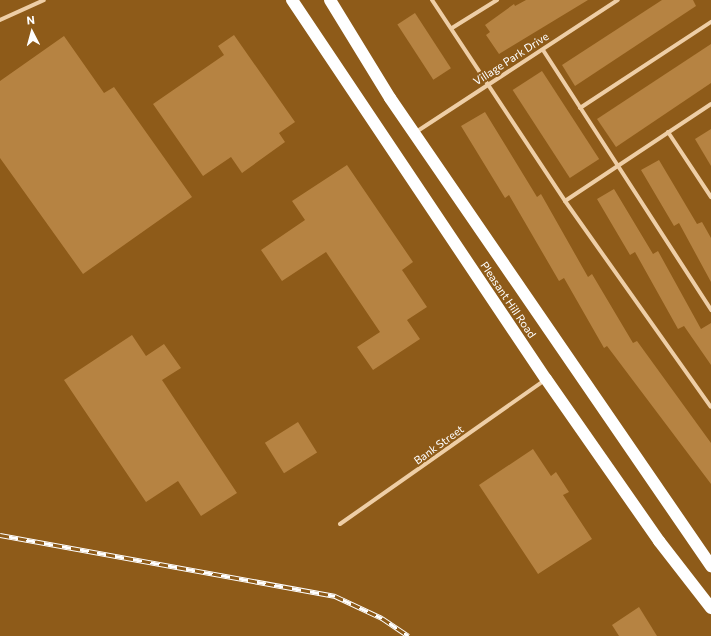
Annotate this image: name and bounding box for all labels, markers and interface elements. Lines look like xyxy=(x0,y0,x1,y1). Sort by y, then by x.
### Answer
north arrow xyxy=(12,12,52,52)
text: N xyxy=(26,13,35,26)
street label: Village Park Drive xyxy=(471,30,551,88)
street label: Pleasant Hill Road xyxy=(478,259,538,341)
street label: Bank Street xyxy=(412,423,466,467)

